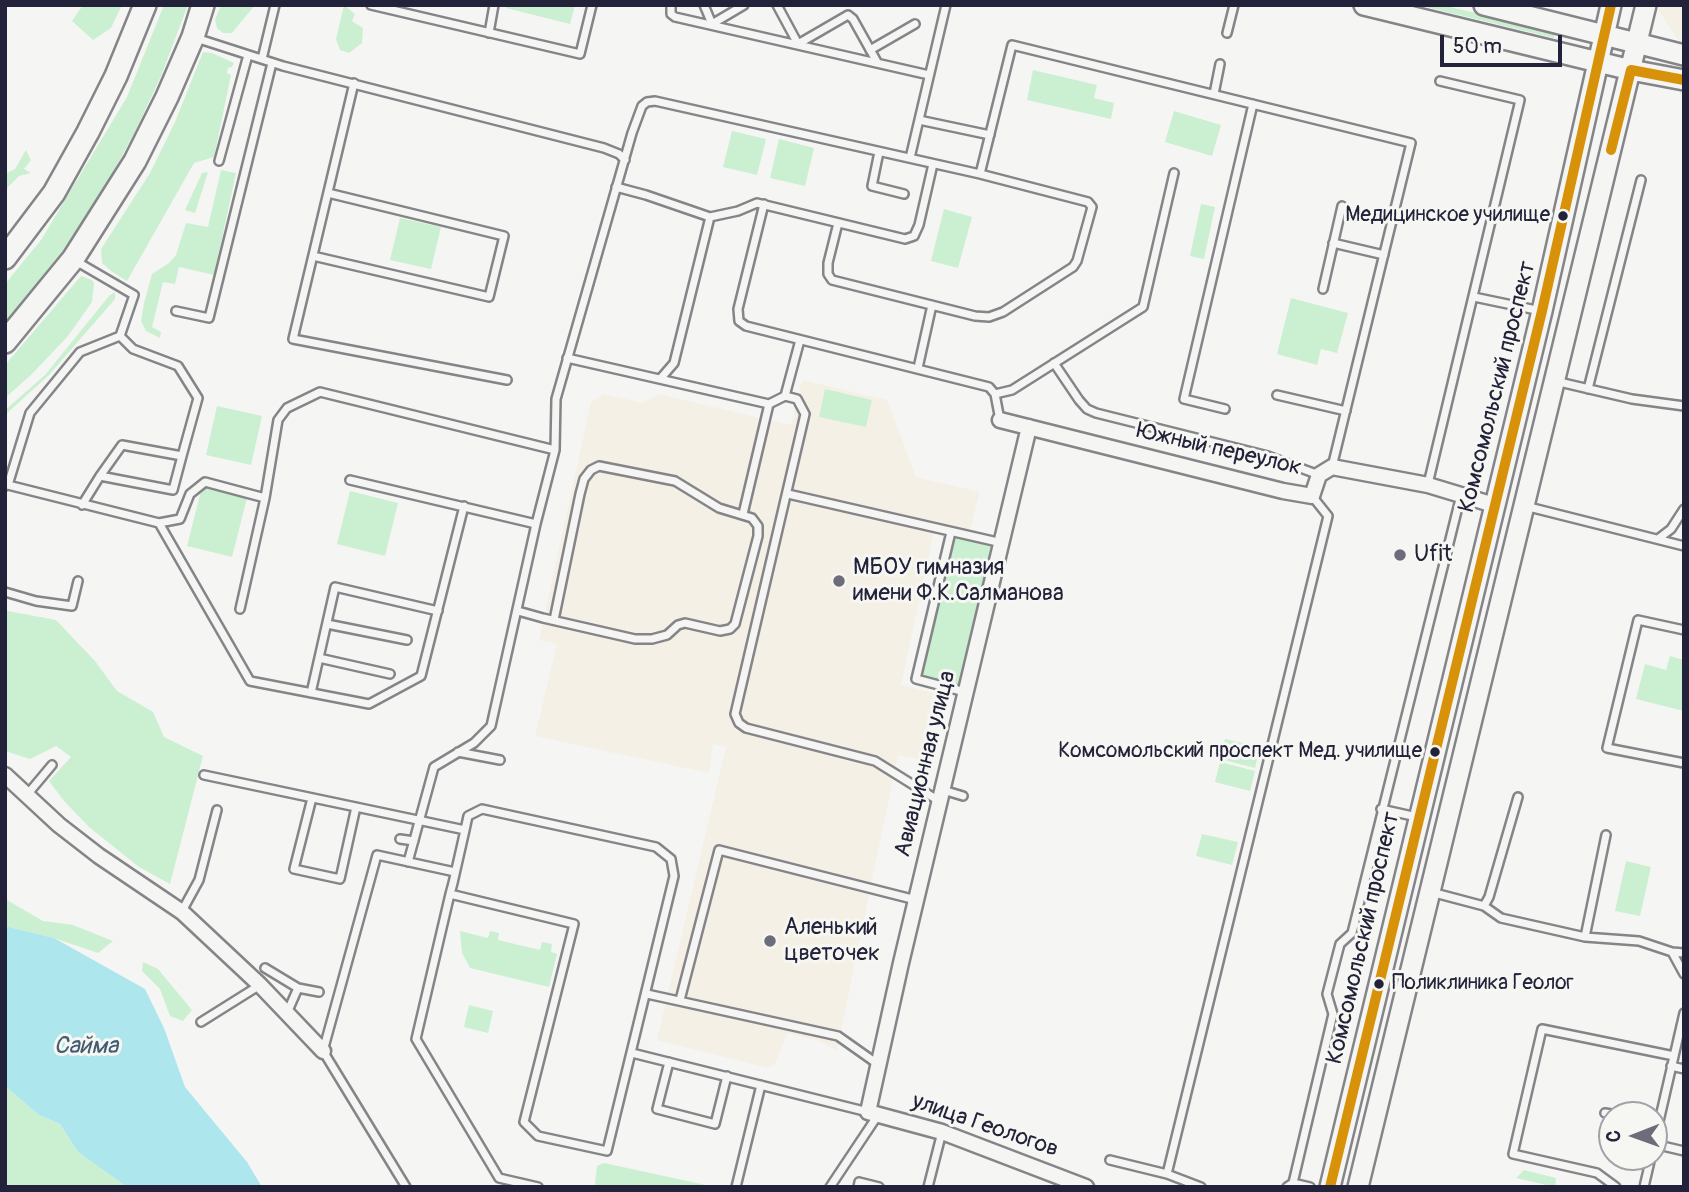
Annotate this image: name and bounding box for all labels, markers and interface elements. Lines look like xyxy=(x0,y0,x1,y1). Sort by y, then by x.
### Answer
scale bar xyxy=(1444,21,1566,65)
text: 50 m xyxy=(1453,33,1502,60)
place label: Медицинское училище xyxy=(1345,203,1550,229)
marker: Медицинское училище xyxy=(1556,209,1570,223)
street label: Комсомольский проспект xyxy=(1453,259,1543,515)
street label: Южный переулок xyxy=(1134,418,1304,482)
place label: Ufit xyxy=(1414,541,1452,569)
marker: Ufit xyxy=(1392,547,1408,563)
place label: МБОУ гимназия имени Ф.К.Салманова xyxy=(853,554,1064,608)
marker: МБОУ гимназия имени Ф.К.Салманова xyxy=(831,573,847,589)
street label: Авиационная улица xyxy=(890,668,962,860)
place label: Комсомольский проспект Мед. училище xyxy=(1058,739,1422,765)
marker: Комсомольский проспект Мед. училище xyxy=(1428,745,1442,759)
street label: Комсомольский проспект xyxy=(1322,809,1406,1067)
place label: Аленький цветочек xyxy=(784,914,880,968)
marker: Аленький цветочек xyxy=(762,933,778,949)
place label: Поликлиника Геолог xyxy=(1392,971,1574,997)
marker: Поликлиника Геолог xyxy=(1372,977,1386,991)
water label: Сайма xyxy=(54,1033,118,1061)
street label: улица Геологов xyxy=(908,1088,1062,1164)
north arrow xyxy=(1598,1101,1668,1171)
text: С xyxy=(1602,1130,1626,1142)

